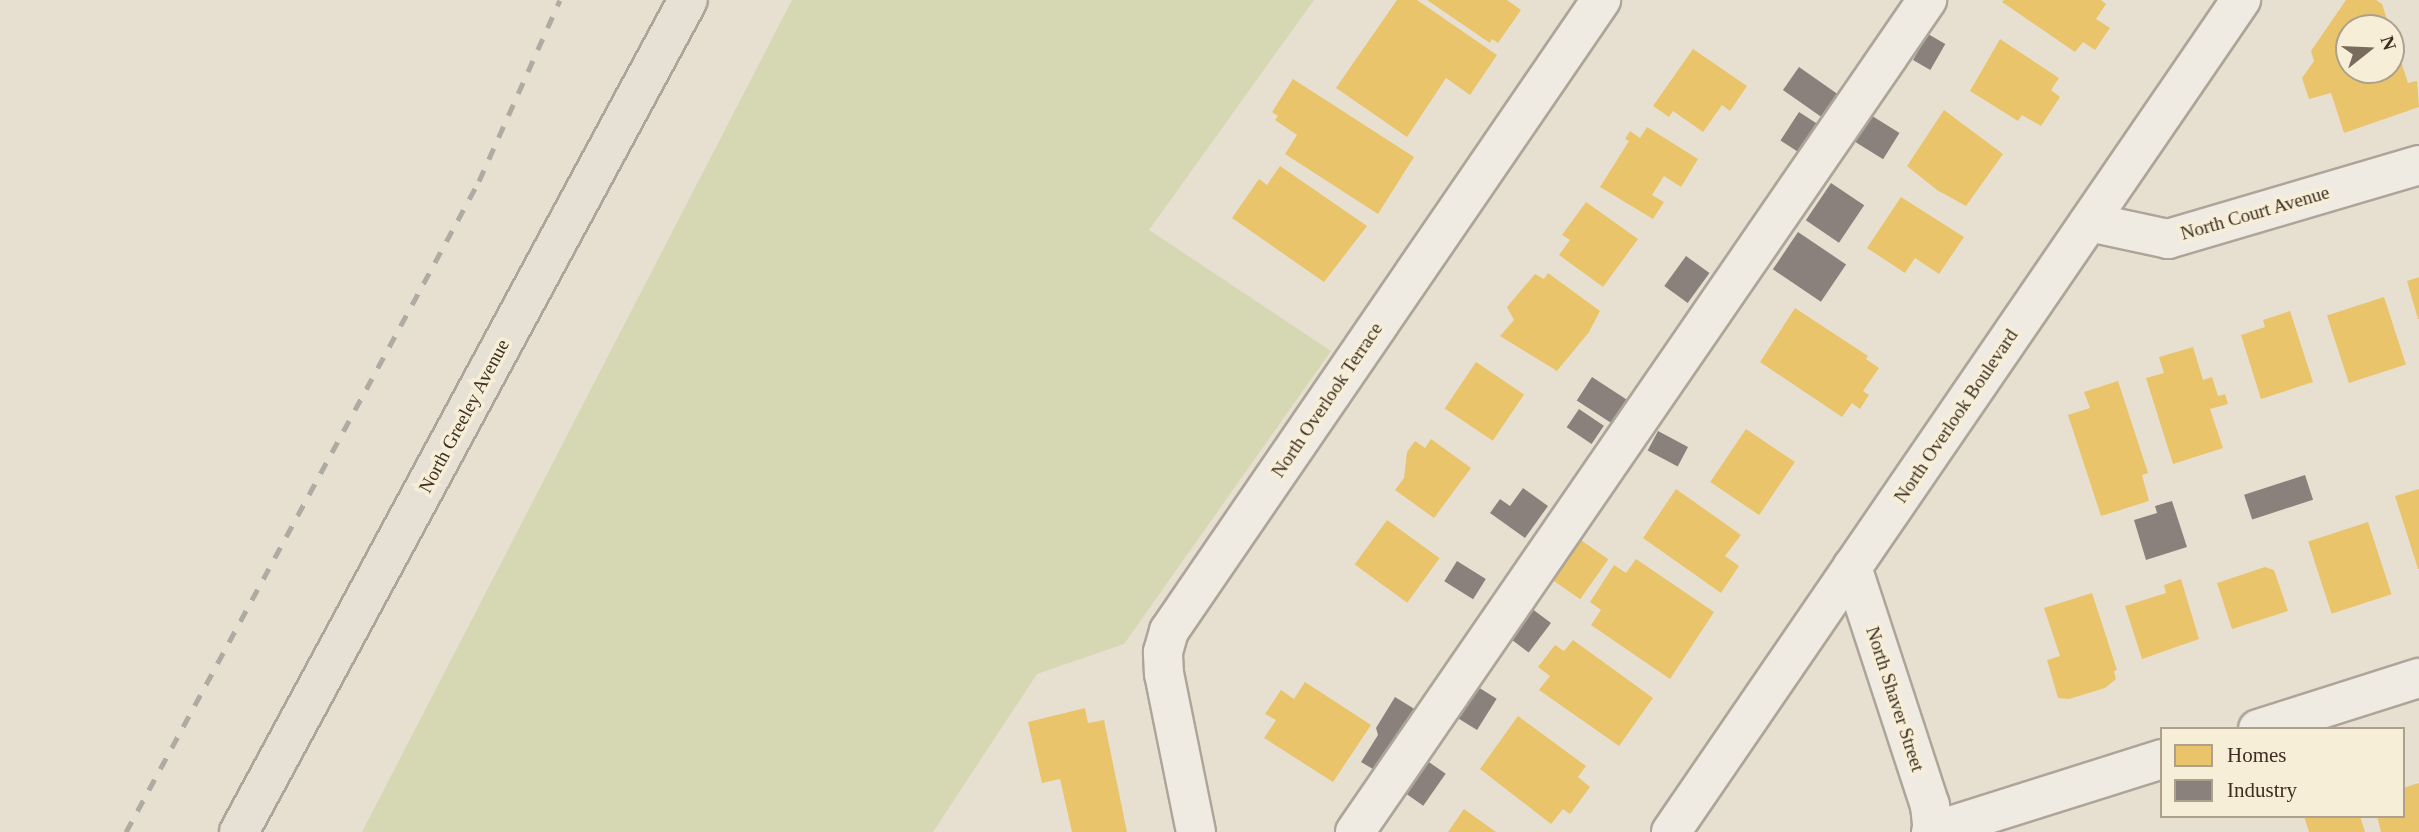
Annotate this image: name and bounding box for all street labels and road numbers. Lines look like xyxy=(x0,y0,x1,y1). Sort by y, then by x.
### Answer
street label: North Court Avenue xyxy=(2177,181,2333,245)
street label: North Overlook Terrace xyxy=(1267,318,1387,482)
street label: North Overlook Boulevard xyxy=(1889,325,2023,507)
street label: North Greeley Avenue xyxy=(414,335,514,497)
street label: North Shaver Street xyxy=(1861,624,1929,774)

